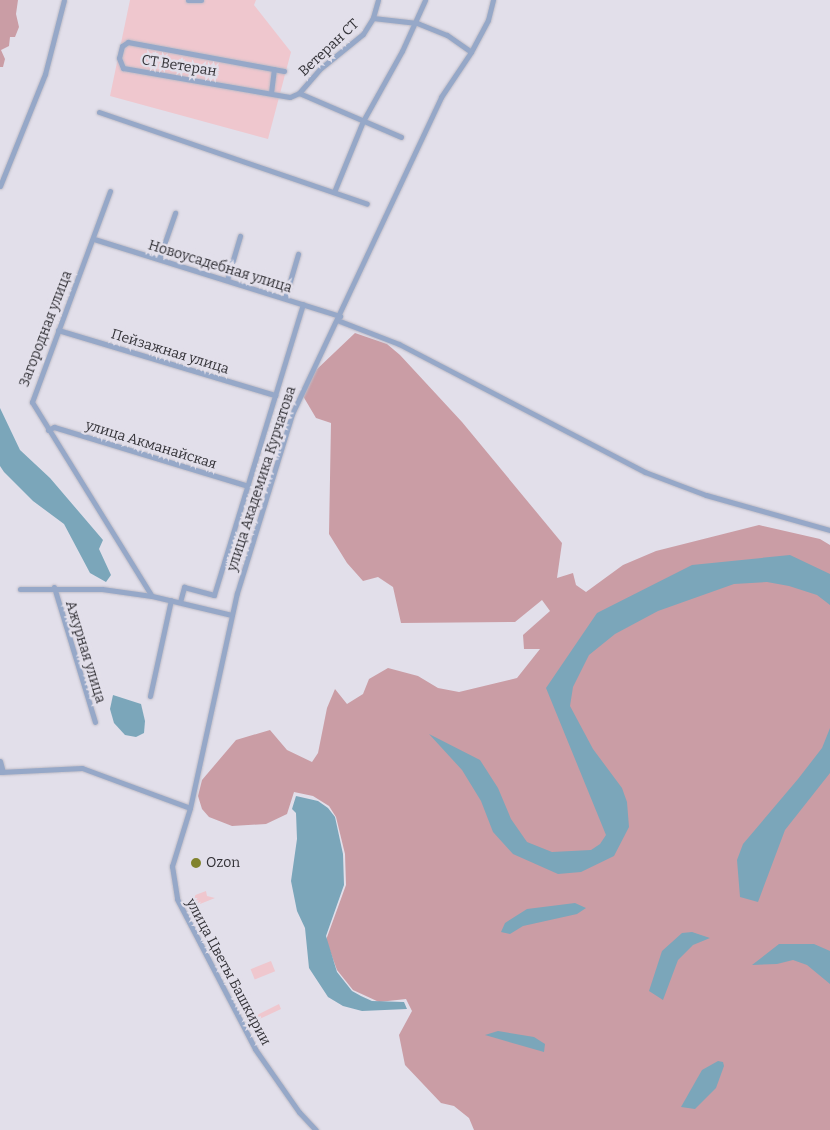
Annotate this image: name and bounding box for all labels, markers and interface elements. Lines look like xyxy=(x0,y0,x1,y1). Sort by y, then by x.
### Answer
street label: Ветеран СТ xyxy=(296,16,362,80)
street label: СТ Ветеран xyxy=(140,52,218,80)
street label: Новоусадебная улица xyxy=(146,237,294,297)
street label: Загородная улица xyxy=(16,268,76,390)
street label: Пейзажная улица xyxy=(109,326,231,378)
street label: улица Академика Курчатова xyxy=(224,384,300,574)
street label: улица Акманайская xyxy=(83,417,219,473)
street label: Ажурная улица xyxy=(61,599,109,705)
place label: Ozon xyxy=(206,855,240,871)
marker: Ozon xyxy=(190,857,202,869)
street label: улица Цветы Башкирии xyxy=(182,896,274,1048)

